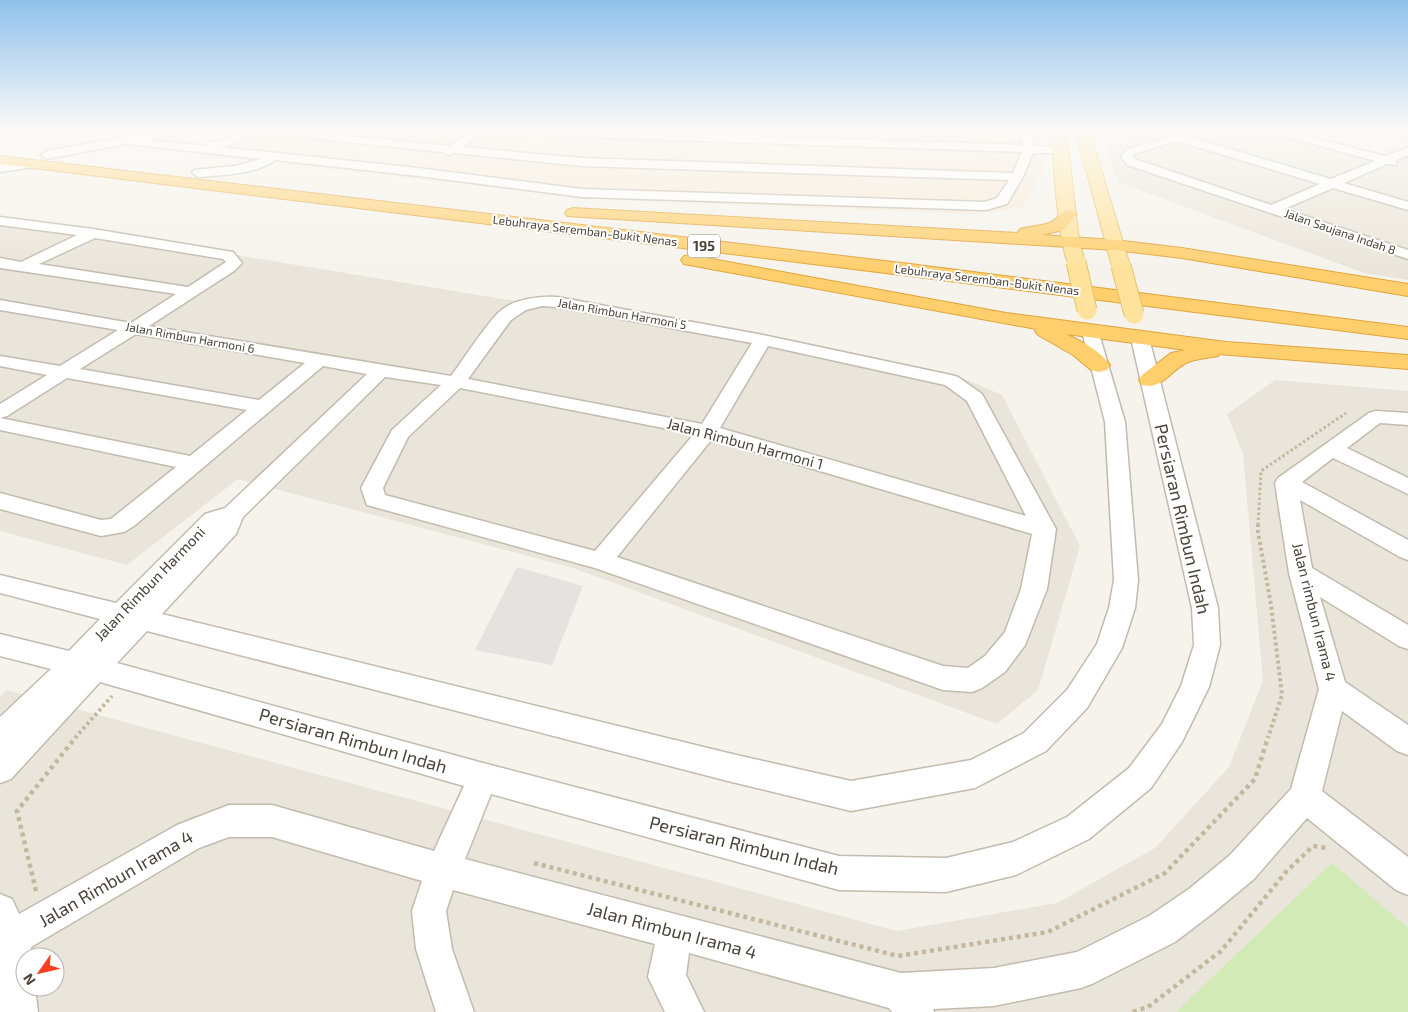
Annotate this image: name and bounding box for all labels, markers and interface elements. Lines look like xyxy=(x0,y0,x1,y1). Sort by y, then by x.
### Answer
street label: Jalan Saujana Indah 8 xyxy=(1282,205,1398,258)
street label: Lebuhraya Seremban-Bukit Nenas xyxy=(492,212,678,248)
road number: 195 xyxy=(688,235,720,258)
street label: Lebuhraya Seremban-Bukit Nenas xyxy=(894,261,1080,297)
street label: Jalan Rimbun Harmoni 5 xyxy=(557,295,688,331)
street label: Jalan Rimbun Harmoni 6 xyxy=(124,319,256,355)
street label: Jalan Rimbun Harmoni 1 xyxy=(665,413,825,473)
street label: Persiaran Rimbun Indah xyxy=(1150,421,1216,616)
street label: Jalan Rimbun Harmoni xyxy=(90,522,208,644)
street label: Jalan rimbun Irama 4 xyxy=(1289,541,1341,683)
street label: Persiaran Rimbun Indah xyxy=(257,703,450,777)
street label: Persiaran Rimbun Indah xyxy=(647,811,841,879)
street label: Jalan Rimbun Irama 4 xyxy=(34,825,197,931)
street label: Jalan Rimbun Irama 4 xyxy=(585,897,759,963)
north arrow xyxy=(15,947,65,997)
text: N xyxy=(19,971,39,988)

